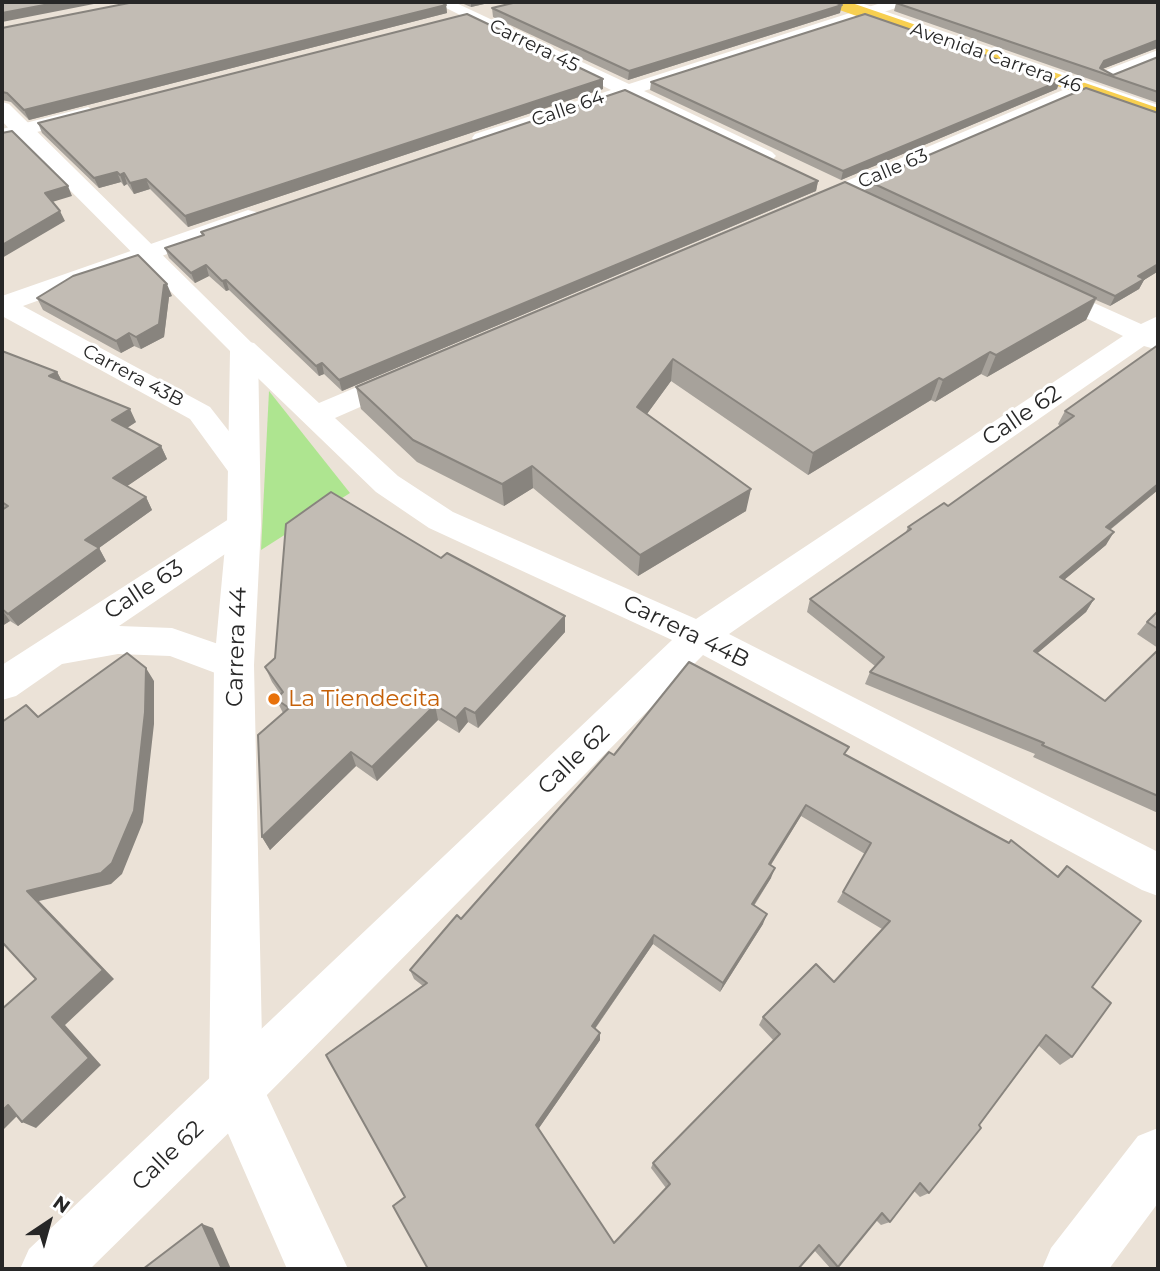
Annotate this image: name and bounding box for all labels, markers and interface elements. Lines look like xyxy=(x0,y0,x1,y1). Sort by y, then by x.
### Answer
street label: Carrera 45 xyxy=(485,14,583,78)
street label: Avenida Carrera 46 xyxy=(907,18,1085,98)
street label: Calle 64 xyxy=(529,86,607,132)
street label: Calle 63 xyxy=(855,144,931,194)
street label: Carrera 43B xyxy=(79,340,187,412)
street label: Calle 62 xyxy=(977,380,1067,452)
street label: Calle 63 xyxy=(99,554,189,626)
street label: Carrera 44 xyxy=(221,587,253,707)
street label: Carrera 44B xyxy=(618,590,754,674)
place label: La Tiendecita xyxy=(288,685,441,713)
marker: La Tiendecita xyxy=(266,691,282,707)
street label: Calle 62 xyxy=(532,719,616,801)
street label: Calle 62 xyxy=(126,1115,210,1197)
north arrow xyxy=(14,1187,84,1257)
text: N xyxy=(49,1191,75,1218)

